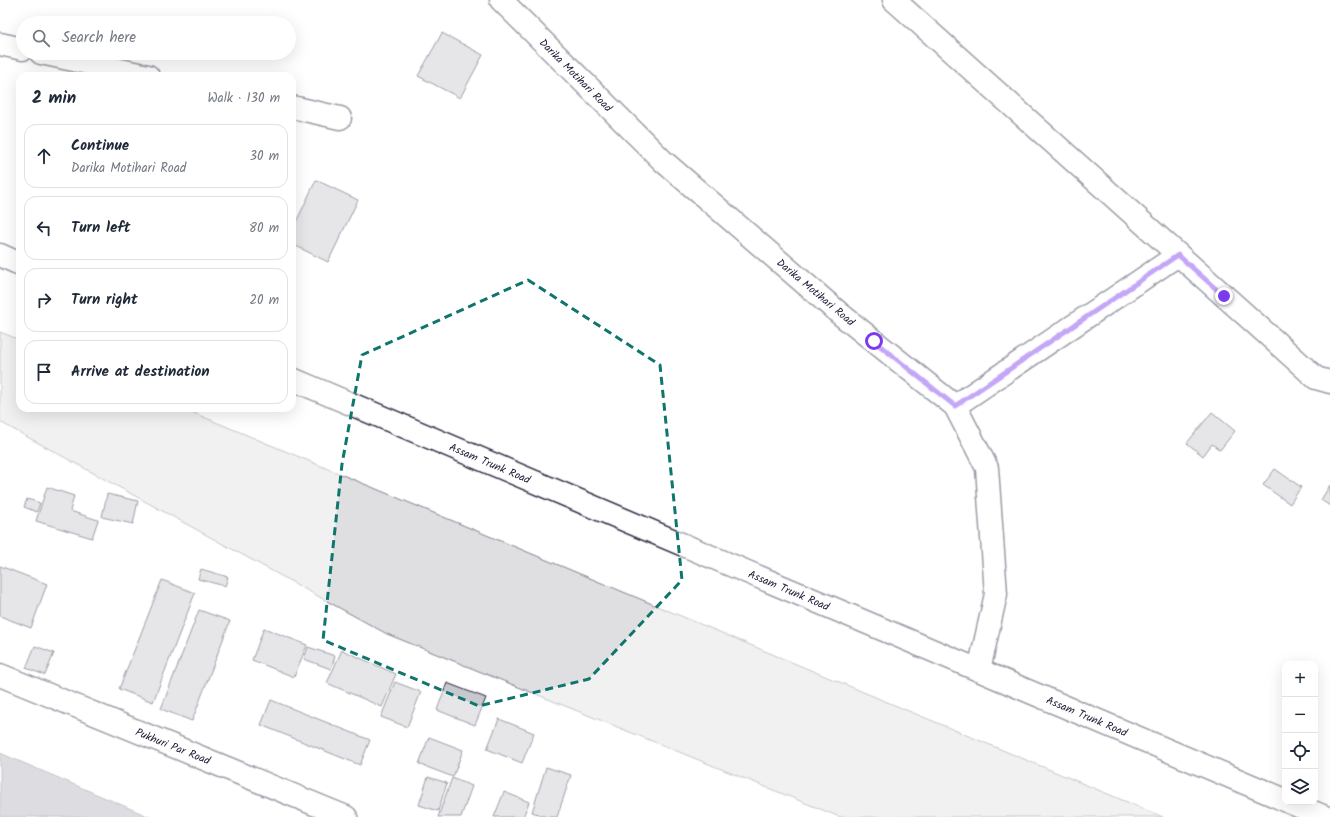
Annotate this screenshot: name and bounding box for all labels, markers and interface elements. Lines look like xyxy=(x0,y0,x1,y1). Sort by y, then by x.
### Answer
search box xyxy=(16,16,296,60)
text: Search here xyxy=(62,26,136,50)
icon: search xyxy=(30,27,52,49)
street label: Darika Motihari Road xyxy=(534,35,617,117)
text: 2 min xyxy=(32,85,76,112)
text: Walk · 130 m xyxy=(207,88,280,109)
text: Continue xyxy=(71,134,129,158)
icon: ahead xyxy=(33,145,55,167)
text: 30 m xyxy=(250,146,279,167)
text: Darika Motihari Road xyxy=(71,158,186,179)
text: Turn left xyxy=(71,216,131,240)
icon: left xyxy=(33,217,55,239)
text: 80 m xyxy=(249,218,279,239)
street label: Darika Motihari Road xyxy=(772,255,859,331)
route end xyxy=(1215,287,1233,305)
text: Turn right xyxy=(71,288,138,312)
icon: right xyxy=(33,289,55,311)
text: 20 m xyxy=(249,290,279,311)
route start xyxy=(865,332,883,350)
text: Arrive at destination xyxy=(71,360,210,384)
icon: arrive xyxy=(33,361,55,383)
street label: Assam Trunk Road xyxy=(446,439,533,489)
street label: Assam Trunk Road xyxy=(745,566,832,616)
map controls xyxy=(1282,661,1318,805)
button: + xyxy=(1282,661,1318,697)
street label: Assam Trunk Road xyxy=(1043,692,1130,742)
button: − xyxy=(1282,697,1318,733)
street label: Pukhuri Par Road xyxy=(132,724,213,770)
button: locate xyxy=(1282,733,1318,769)
button: layers xyxy=(1282,769,1318,805)

